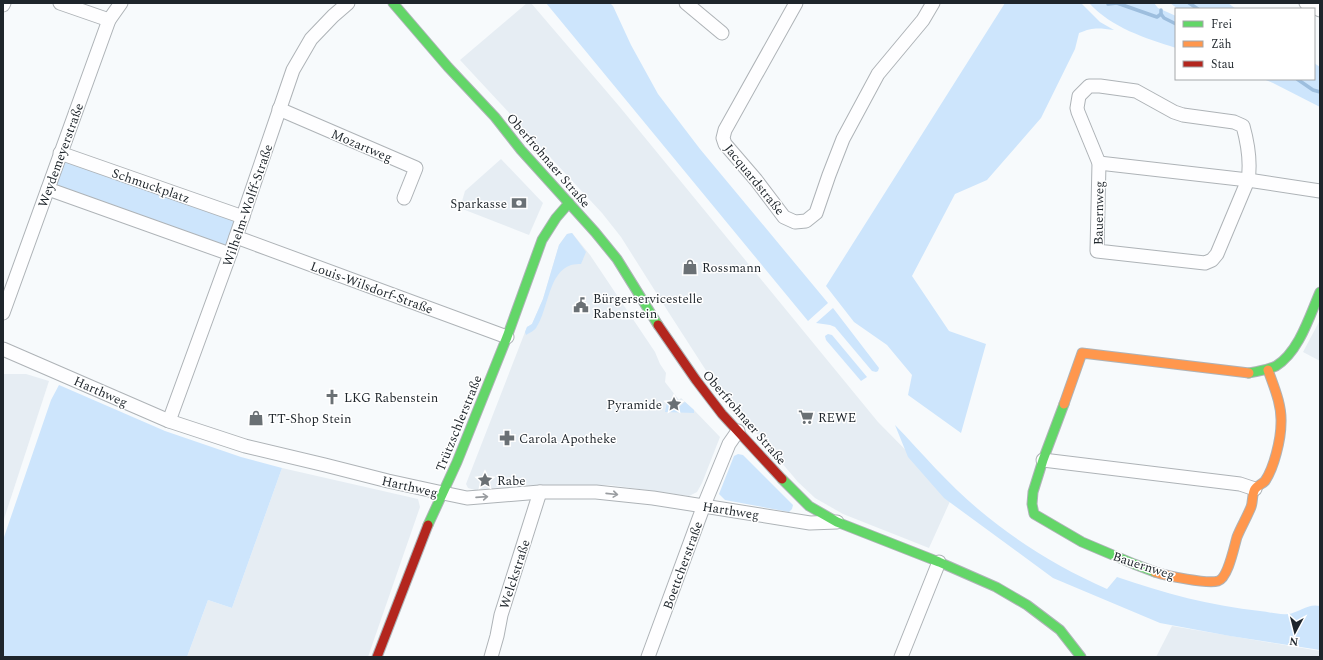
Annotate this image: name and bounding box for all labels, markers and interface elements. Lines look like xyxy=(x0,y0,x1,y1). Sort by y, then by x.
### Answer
legend xyxy=(1175,8,1315,80)
text: Frei xyxy=(1211,15,1233,34)
text: Zäh xyxy=(1211,35,1232,54)
text: Stau xyxy=(1211,55,1235,74)
street label: Weydemeyerstraße xyxy=(33,100,89,210)
street label: Oberfrohnaer Straße xyxy=(501,109,595,212)
street label: Mozartweg xyxy=(328,124,395,168)
street label: Jacquardstraße xyxy=(719,140,789,220)
street label: Wilhelm-Wolff-Straße xyxy=(218,141,278,269)
street label: Schmuckplatz xyxy=(109,163,192,209)
street label: Bauernweg xyxy=(1088,181,1110,245)
place label: Sparkasse xyxy=(450,194,507,214)
bank icon: Sparkasse xyxy=(510,194,528,212)
street label: Louis-Wilsdorf-Straße xyxy=(308,256,436,319)
shop icon: Rossmann xyxy=(681,258,699,276)
place label: Rossmann xyxy=(702,258,762,278)
place label: Bürgerservicestelle Rabenstein xyxy=(593,289,703,324)
public building icon: Bürgerservicestelle Rabenstein xyxy=(572,296,590,314)
street label: Oberfrohnaer Straße xyxy=(697,366,791,469)
street label: Harthweg xyxy=(70,371,131,413)
street label: Trützschlerstraße xyxy=(430,372,487,475)
church icon: LKG Rabenstein xyxy=(323,388,341,406)
place label: LKG Rabenstein xyxy=(344,388,439,408)
place label: Pyramide xyxy=(607,395,662,415)
place icon: Pyramide xyxy=(665,395,683,413)
supermarket icon: REWE xyxy=(797,408,815,426)
place label: REWE xyxy=(818,408,856,428)
shop icon: TT-Shop Stein xyxy=(247,409,265,427)
place label: TT-Shop Stein xyxy=(268,409,352,429)
pharmacy icon: Carola Apotheke xyxy=(498,429,516,447)
place label: Carola Apotheke xyxy=(519,429,616,449)
street label: Harthweg xyxy=(380,471,440,503)
place icon: Rabe xyxy=(476,471,494,489)
place label: Rabe xyxy=(497,471,526,491)
one-way arrow xyxy=(605,490,618,497)
one-way arrow xyxy=(475,494,488,501)
street label: Harthweg xyxy=(701,497,761,525)
street label: Boettcherstraße xyxy=(658,518,708,612)
street label: Welckstraße xyxy=(494,537,536,612)
street label: Bauernweg xyxy=(1110,547,1177,585)
north arrow xyxy=(1275,612,1315,652)
text: N xyxy=(1288,632,1299,650)

